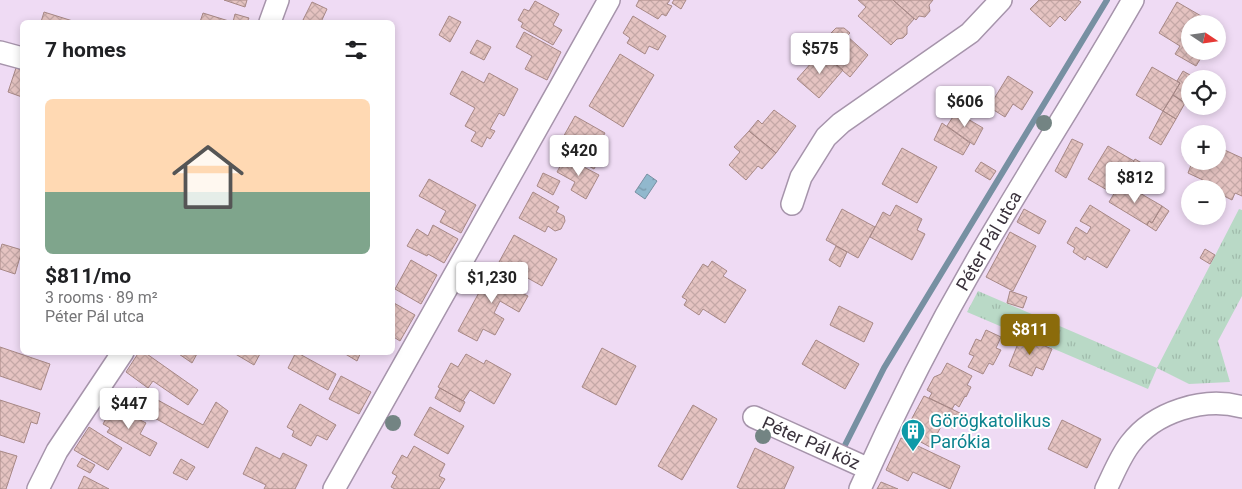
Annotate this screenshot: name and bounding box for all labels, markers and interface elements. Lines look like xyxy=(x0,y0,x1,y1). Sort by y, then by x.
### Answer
north arrow xyxy=(1181,15,1226,60)
map controls xyxy=(1181,15,1226,225)
pin: $575 xyxy=(790,32,850,75)
icon: filters xyxy=(342,36,370,64)
text: 7 homes xyxy=(45,38,126,62)
text: $575 xyxy=(802,39,838,58)
button: locate xyxy=(1181,70,1226,115)
pin: $606 xyxy=(935,86,995,128)
text: $606 xyxy=(947,92,983,111)
button: + xyxy=(1181,125,1226,170)
icon: home xyxy=(163,132,253,222)
pin: $420 xyxy=(549,134,609,177)
text: $420 xyxy=(561,141,597,160)
pin: $812 xyxy=(1105,162,1165,204)
text: $812 xyxy=(1117,168,1153,187)
button: − xyxy=(1181,180,1226,225)
street label: Péter Pál utca xyxy=(952,187,1026,294)
pin: $1,230 xyxy=(451,262,533,304)
text: $811/mo xyxy=(45,264,131,288)
text: $1,230 xyxy=(467,268,517,287)
text: 3 rooms · 89 m² xyxy=(45,288,158,307)
text: Péter Pál utca xyxy=(45,307,144,326)
pin: $811 xyxy=(1000,314,1060,356)
text: $811 xyxy=(1012,320,1048,339)
pin: $447 xyxy=(99,388,159,430)
text: $447 xyxy=(111,394,147,413)
place label: Görögkatolikus Parókia xyxy=(930,410,1051,452)
street label: Péter Pál köz xyxy=(759,412,863,473)
building icon: Görögkatolikus Parókia xyxy=(900,418,926,452)

